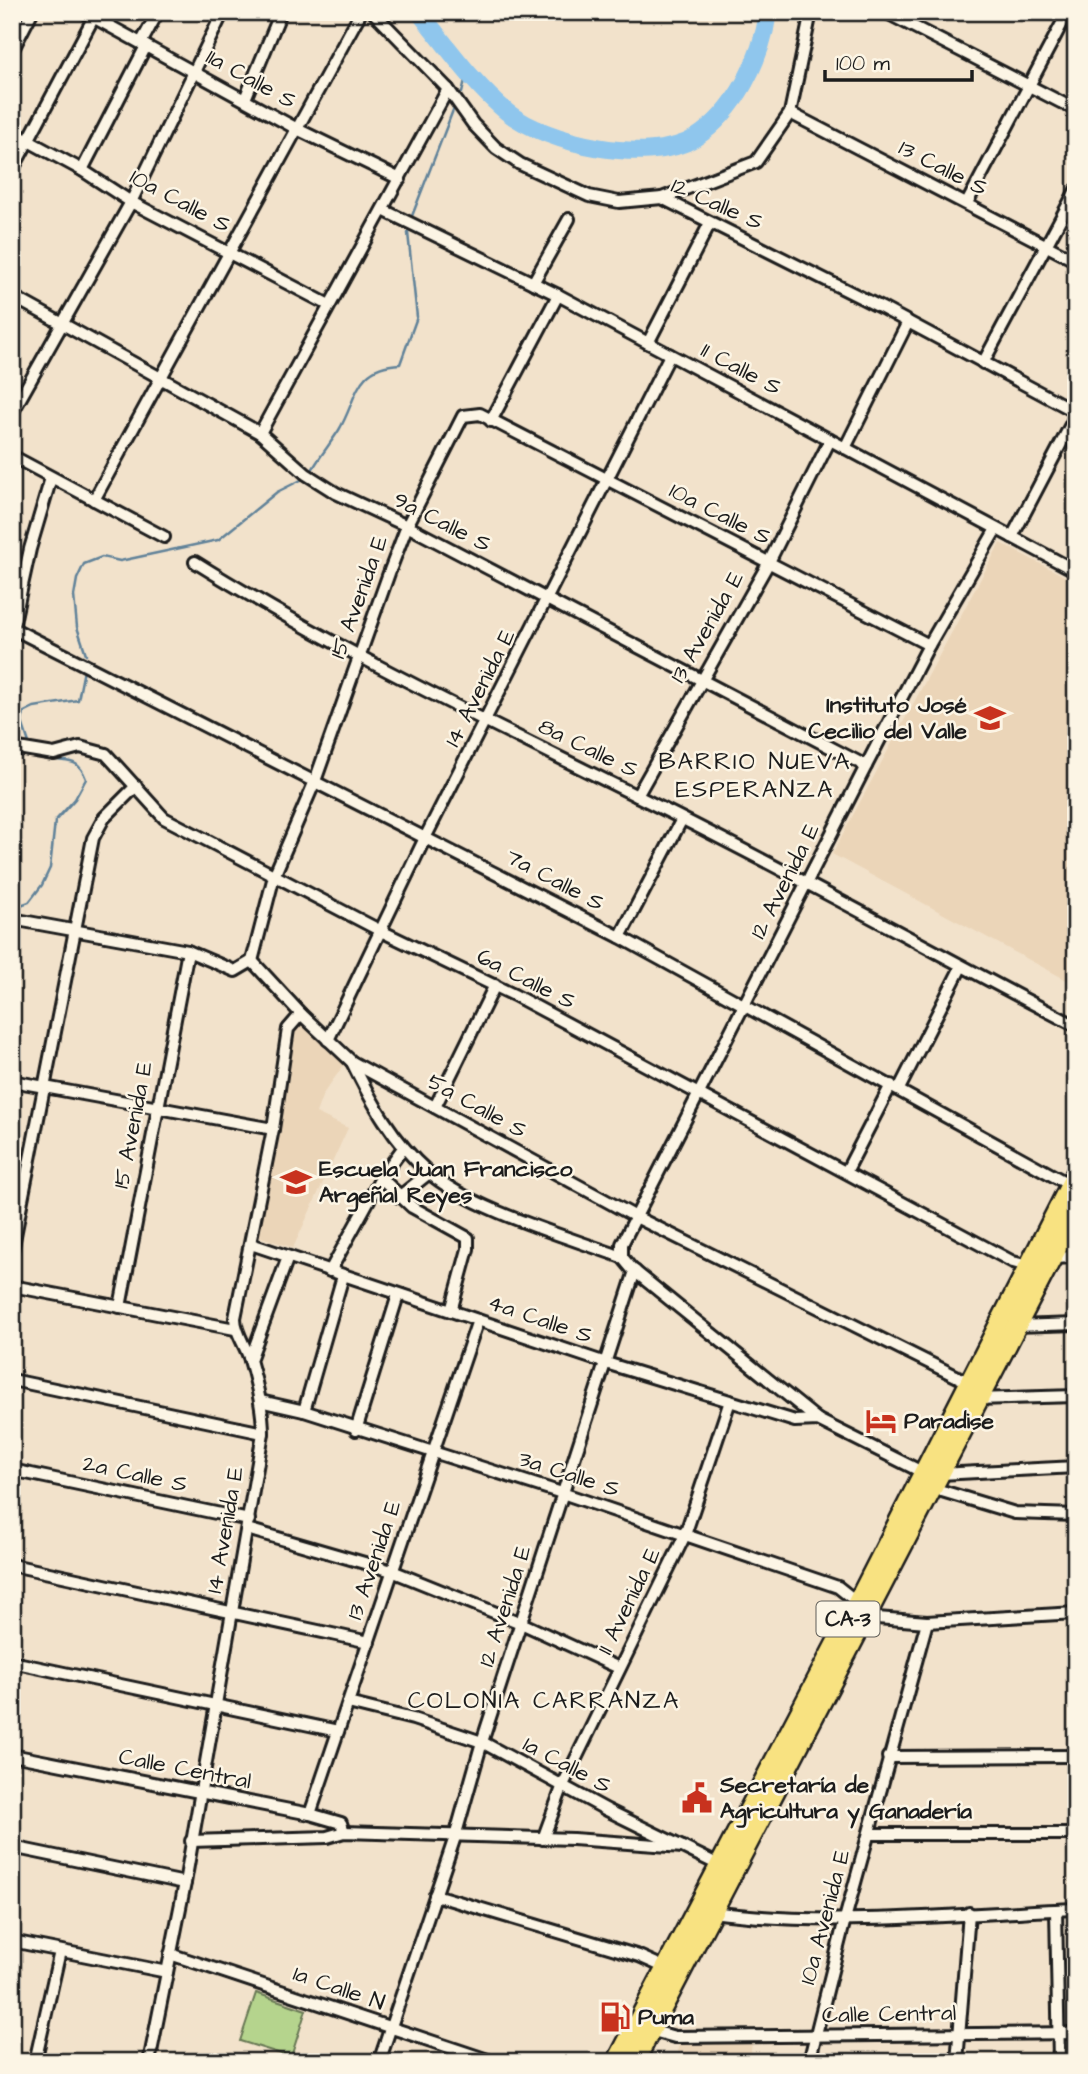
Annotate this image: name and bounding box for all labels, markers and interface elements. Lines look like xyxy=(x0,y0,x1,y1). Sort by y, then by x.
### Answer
scale bar xyxy=(825,38,972,82)
street label: 11a Calle S xyxy=(200,41,302,117)
text: 100 m xyxy=(836,49,891,78)
street label: 13 Calle S xyxy=(893,132,993,204)
street label: 10a Calle S xyxy=(124,161,236,241)
street label: 12 Calle S xyxy=(666,170,768,238)
street label: 11 Calle S xyxy=(695,335,787,404)
street label: 10a Calle S xyxy=(664,475,776,553)
street label: 9a Calle S xyxy=(388,484,497,560)
street label: 15 Avenida E xyxy=(322,531,396,663)
street label: 13 Avenida E xyxy=(662,565,752,689)
street label: 14 Avenida E xyxy=(437,623,524,752)
place label: Instituto José Cecilio del Valle xyxy=(808,689,968,747)
school or university icon: Instituto José Cecilio del Valle xyxy=(973,701,1007,735)
street label: 8a Calle S xyxy=(533,710,644,786)
district label: BARRIO NUEVA ESPERANZA xyxy=(658,745,852,807)
street label: 12 Avenida E xyxy=(742,817,828,944)
street label: 7a Calle S xyxy=(500,841,610,919)
street label: 6a Calle S xyxy=(471,940,581,1018)
street label: 15 Avenida E xyxy=(105,1058,161,1191)
street label: 5a Calle S xyxy=(422,1066,533,1146)
place label: Escuela Juan Francisco Argeñal Reyes xyxy=(319,1153,573,1213)
school or university icon: Escuela Juan Francisco Argeñal Reyes xyxy=(279,1165,313,1199)
street label: 4a Calle S xyxy=(484,1286,597,1352)
hotel icon: Paradise xyxy=(864,1404,898,1438)
place label: Paradise xyxy=(904,1405,995,1437)
street label: 3a Calle S xyxy=(514,1443,624,1505)
street label: 2a Calle S xyxy=(80,1447,190,1501)
street label: 14 Avenida E xyxy=(198,1464,252,1596)
street label: 13 Avenida E xyxy=(339,1496,409,1624)
street label: 12 Avenida E xyxy=(470,1541,540,1671)
street label: 11 Avenida E xyxy=(589,1542,669,1660)
road number: CA-3 xyxy=(816,1602,880,1636)
district label: COLONIA CARRANZA xyxy=(408,1684,680,1718)
street label: 1a Calle S xyxy=(517,1728,617,1802)
street label: Calle Central xyxy=(116,1740,254,1798)
place label: Secretaría de Agricultura y Ganadería xyxy=(719,1769,972,1829)
public building icon: Secretaría de Agricultura y Ganadería xyxy=(680,1781,714,1815)
street label: 10a Avenida E xyxy=(792,1845,859,1988)
street label: 1a Calle N xyxy=(289,1957,389,2019)
street label: Calle Central xyxy=(822,1997,956,2031)
fuel station icon: Puma xyxy=(598,2000,632,2034)
place label: Puma xyxy=(638,2001,694,2033)

